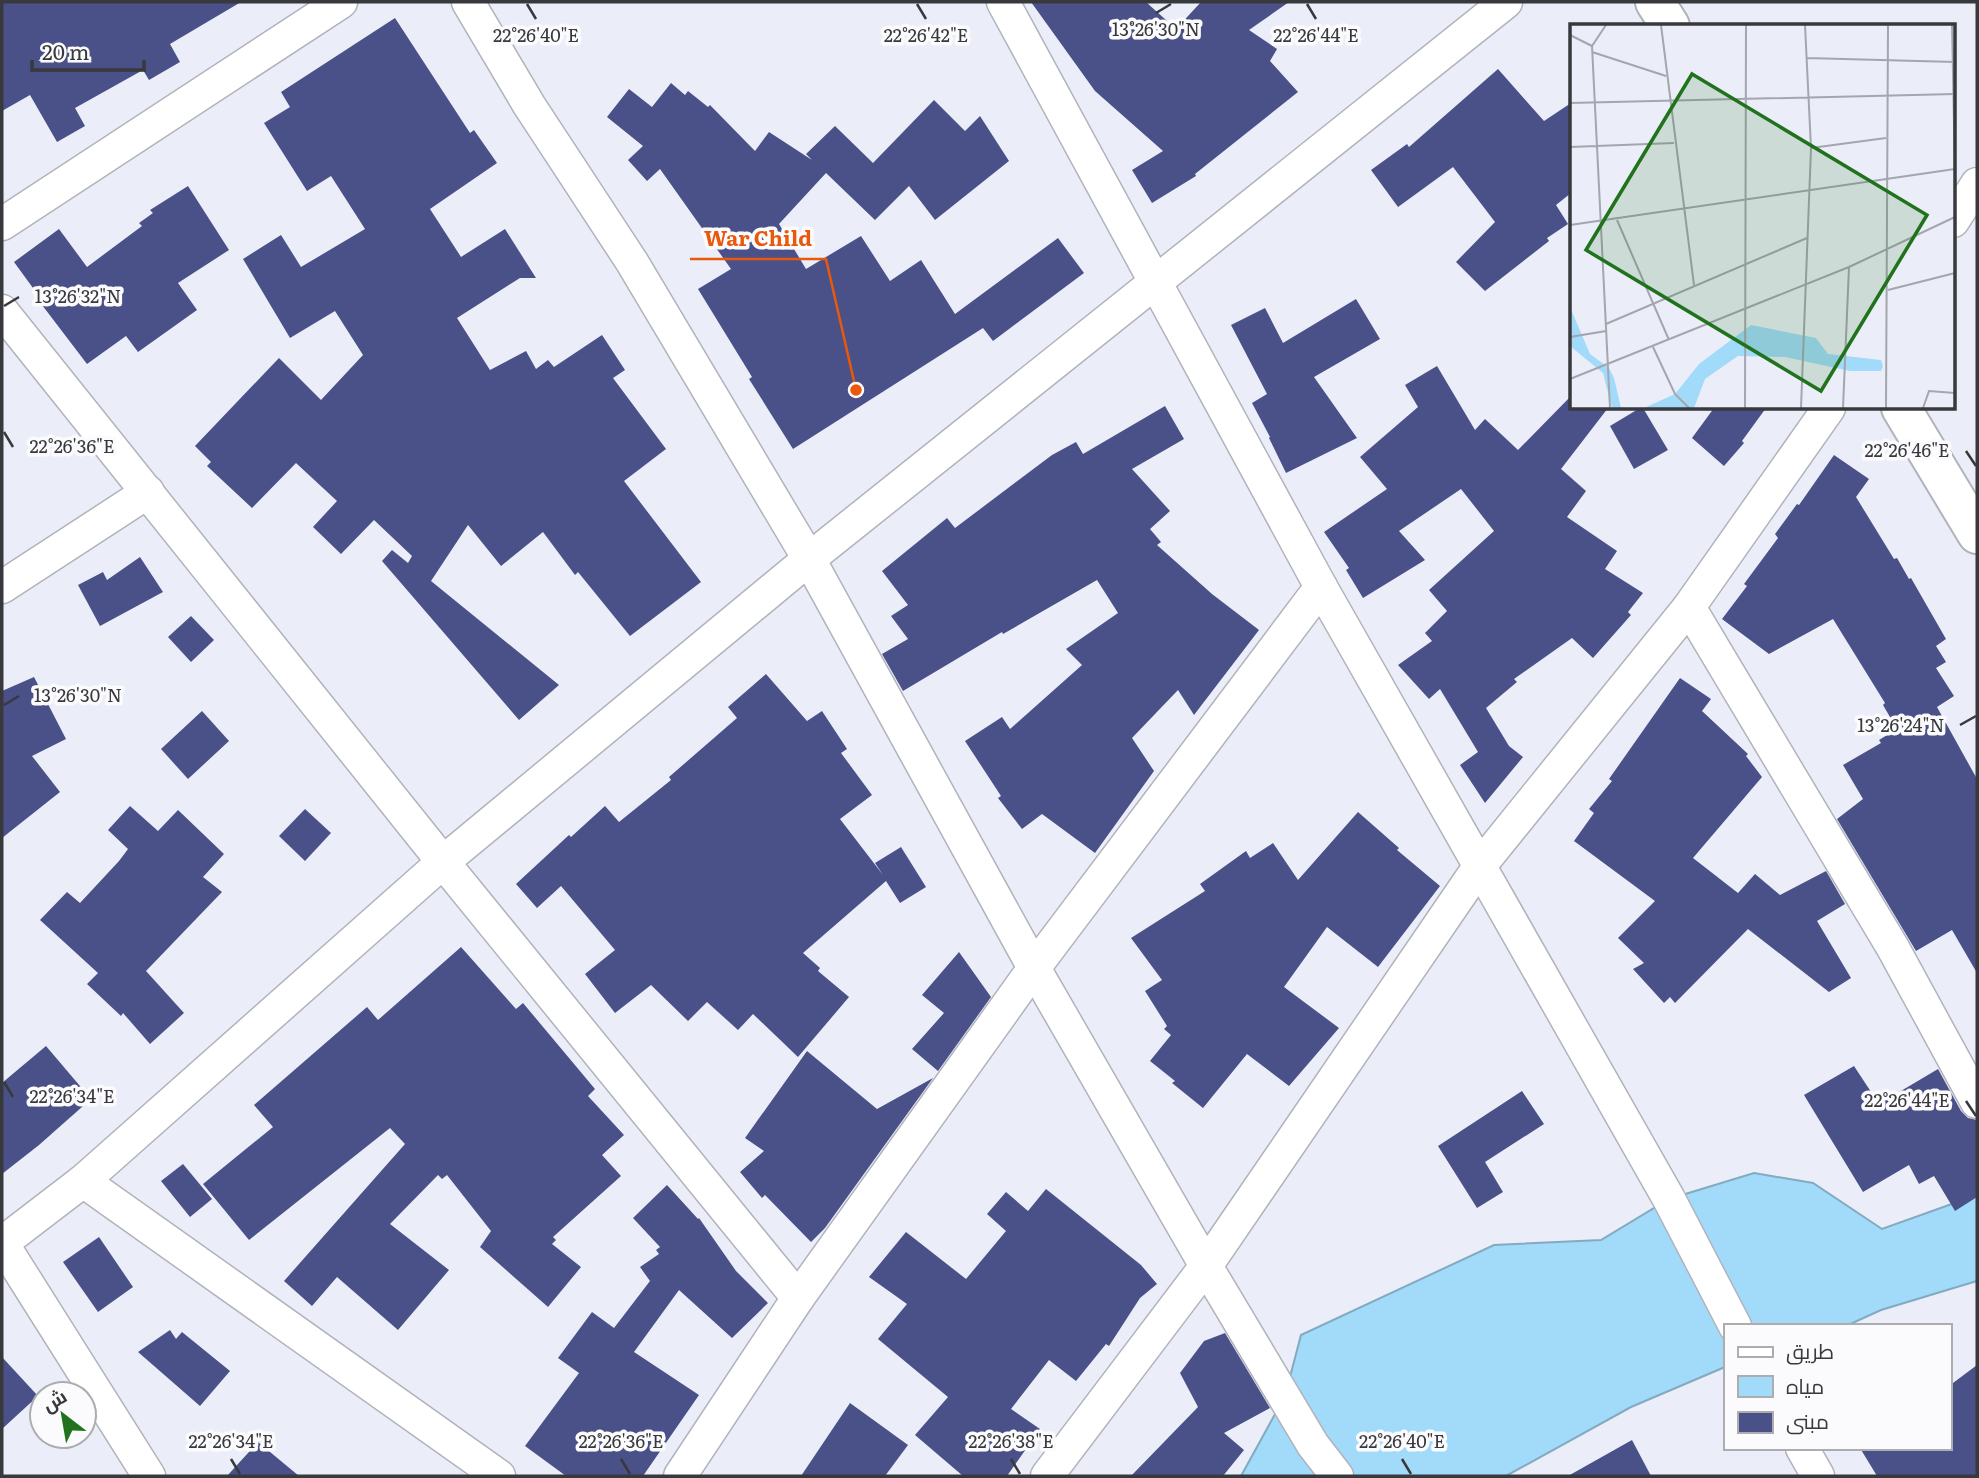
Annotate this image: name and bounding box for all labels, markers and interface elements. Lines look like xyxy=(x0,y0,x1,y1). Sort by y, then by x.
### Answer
text: 13°26'30"N xyxy=(1112,15,1200,42)
text: 22°26'40"E xyxy=(493,21,579,48)
text: 22°26'42"E xyxy=(884,21,968,48)
text: 22°26'44"E xyxy=(1273,21,1359,48)
inset map xyxy=(1570,24,1954,410)
scale bar xyxy=(32,28,144,72)
text: 20 m xyxy=(42,35,89,66)
callout: War Child xyxy=(690,217,826,259)
text: War Child xyxy=(704,221,812,252)
text: 13°26'32"N xyxy=(35,282,121,309)
text: 22°26'36"E xyxy=(29,432,115,459)
text: 22°26'46"E xyxy=(1864,436,1950,463)
text: 13°26'30"N xyxy=(34,681,122,708)
text: 13°26'24"N xyxy=(1857,711,1945,738)
text: 22°26'34"E xyxy=(29,1082,115,1109)
text: 22°26'44"E xyxy=(1864,1086,1950,1113)
legend xyxy=(1724,1324,1951,1450)
text: طريق xyxy=(1786,1334,1834,1365)
text: مياه xyxy=(1786,1369,1824,1400)
north arrow xyxy=(28,1380,98,1450)
text: ش xyxy=(36,1381,71,1418)
text: مبنى xyxy=(1786,1404,1829,1435)
text: 22°26'34"E xyxy=(188,1427,274,1454)
text: 22°26'36"E xyxy=(578,1427,664,1454)
text: 22°26'38"E xyxy=(968,1427,1054,1454)
text: 22°26'40"E xyxy=(1359,1427,1445,1454)

